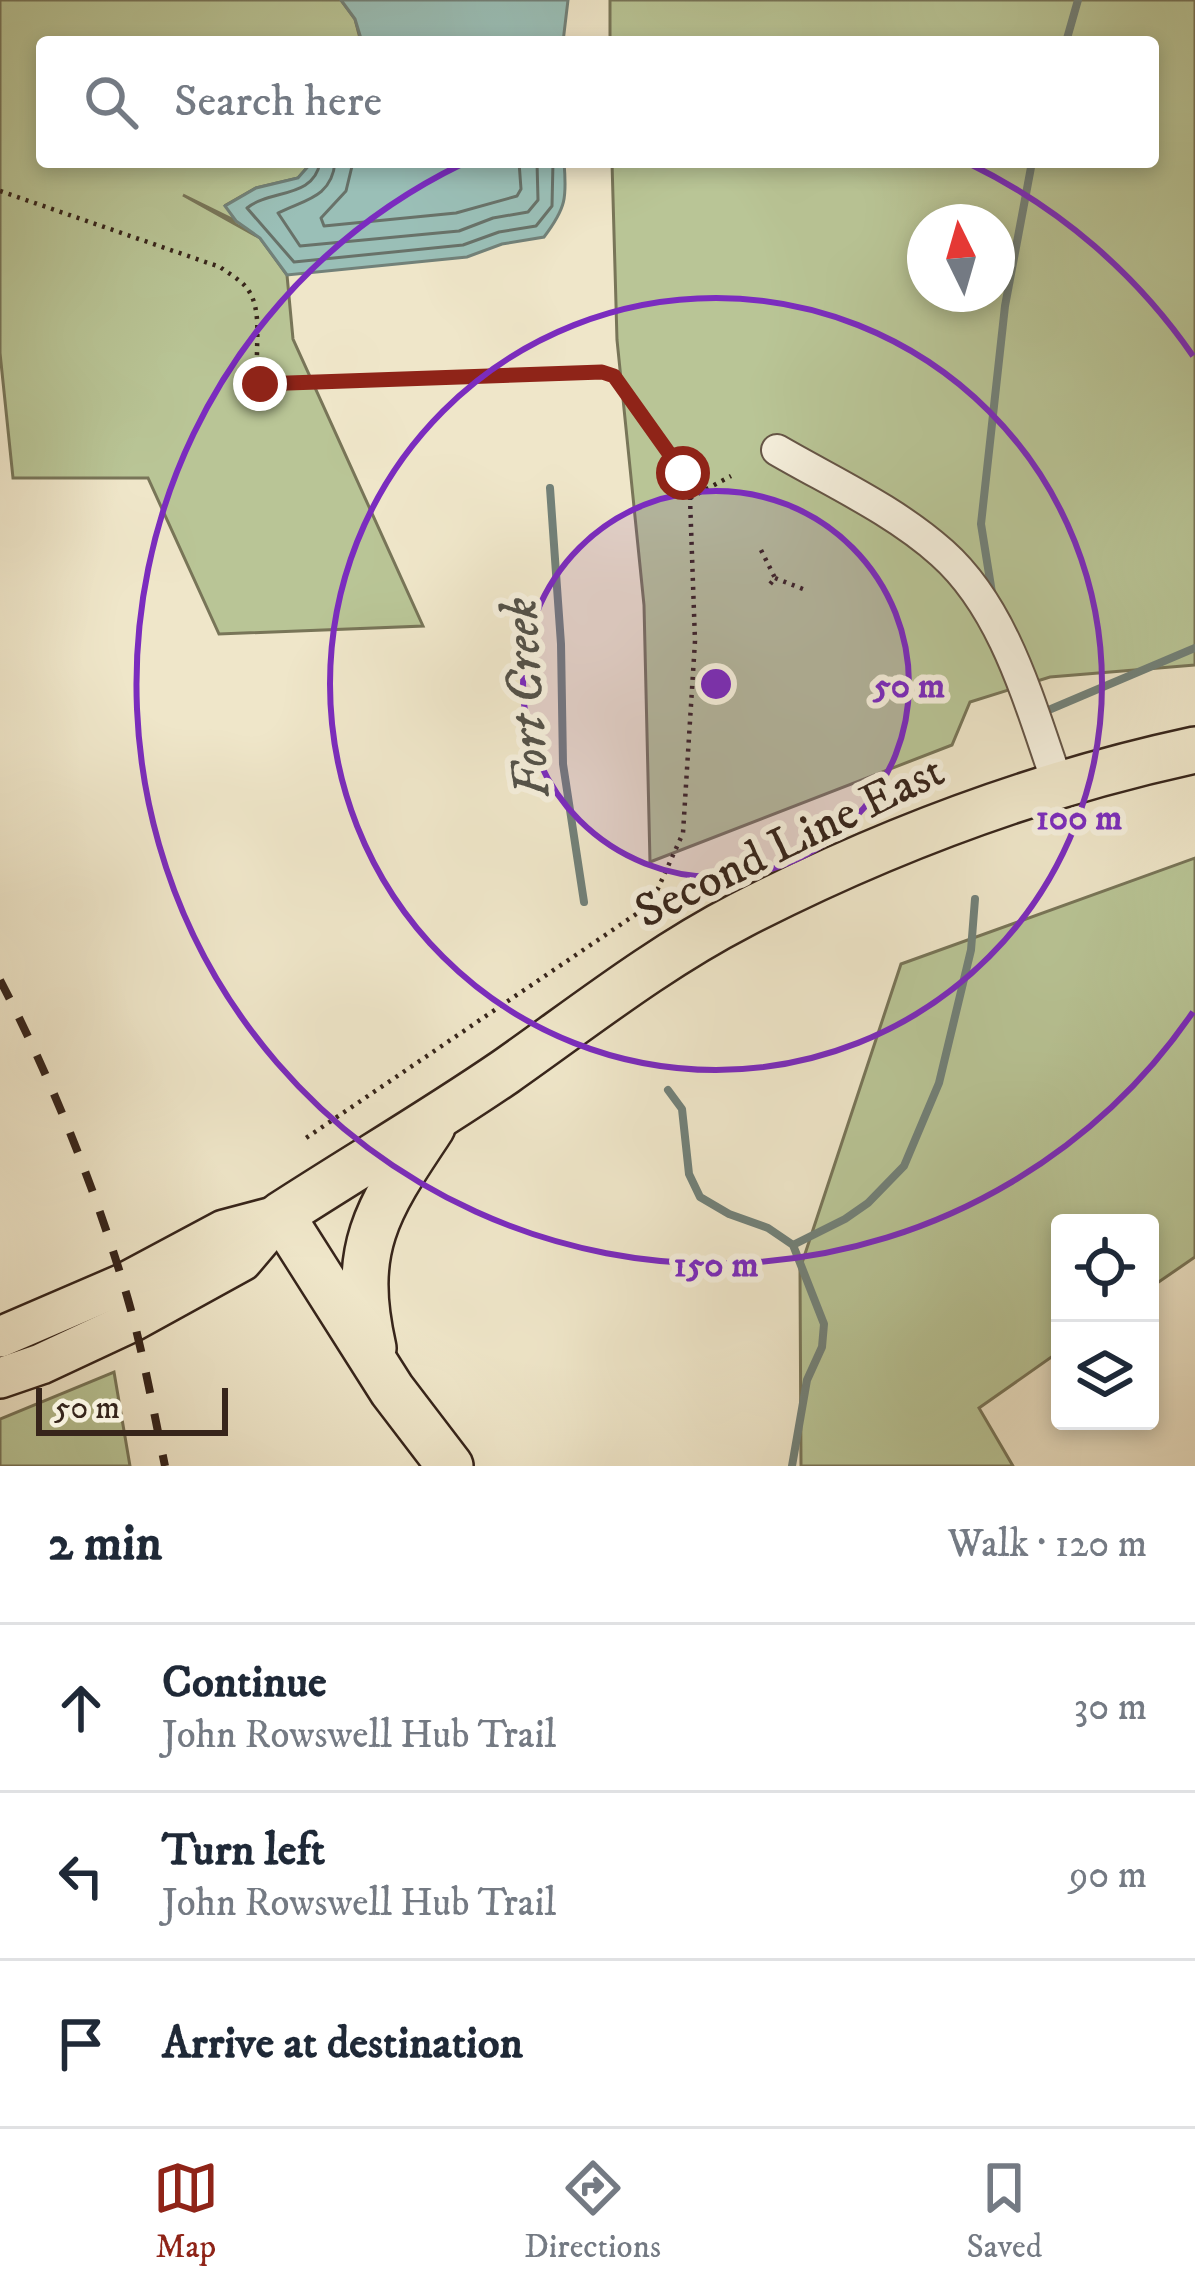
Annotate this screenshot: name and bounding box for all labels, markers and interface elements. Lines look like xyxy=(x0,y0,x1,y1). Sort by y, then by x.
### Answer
search box xyxy=(36,36,1159,168)
icon: search xyxy=(78,69,144,135)
text: Search here xyxy=(174,74,382,130)
north arrow xyxy=(907,204,1015,312)
route end xyxy=(233,357,287,411)
route start xyxy=(656,446,710,500)
water label: Fort Creek xyxy=(488,595,566,800)
centre of rings xyxy=(695,663,737,705)
text: 50 m xyxy=(872,664,945,709)
street label: Second Line East xyxy=(626,741,954,943)
text: 100 m xyxy=(1036,796,1122,841)
map controls xyxy=(1051,1214,1159,1430)
button: locate xyxy=(1051,1214,1159,1322)
text: 150 m xyxy=(673,1243,759,1288)
button: layers xyxy=(1051,1322,1159,1430)
scale bar xyxy=(36,1382,228,1435)
text: 50 m xyxy=(54,1388,120,1429)
text: 2 min xyxy=(48,1512,162,1576)
text: Walk · 120 m xyxy=(948,1520,1147,1569)
text: Continue xyxy=(162,1655,327,1711)
icon: ahead xyxy=(48,1675,114,1741)
text: 30 m xyxy=(1074,1683,1147,1732)
text: John Rowswell Hub Trail xyxy=(162,1711,556,1760)
text: Turn left xyxy=(162,1823,325,1879)
icon: left xyxy=(48,1843,114,1909)
text: 90 m xyxy=(1069,1851,1147,1900)
text: John Rowswell Hub Trail xyxy=(162,1879,556,1928)
icon: arrive xyxy=(48,2011,114,2077)
text: Arrive at destination xyxy=(162,2016,523,2072)
tab: Map xyxy=(153,2155,219,2268)
tab: Directions xyxy=(524,2155,661,2268)
tab: Saved xyxy=(966,2155,1042,2268)

